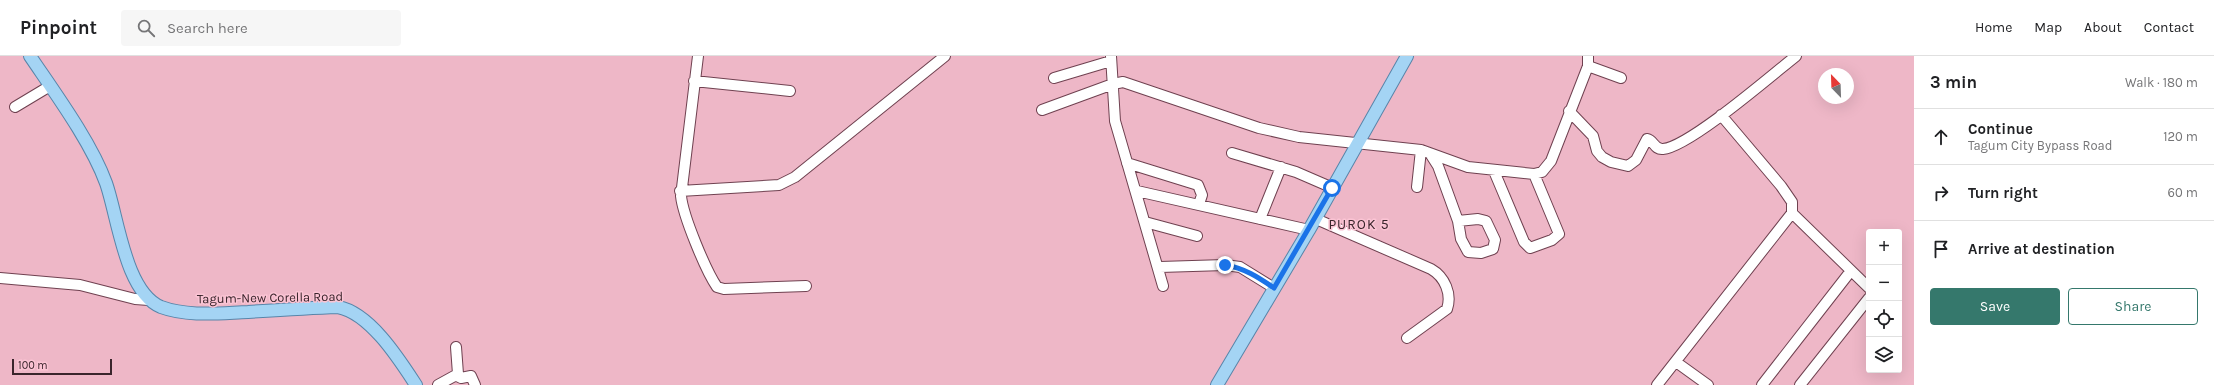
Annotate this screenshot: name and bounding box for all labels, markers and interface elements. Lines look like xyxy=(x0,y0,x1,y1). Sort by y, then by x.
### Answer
search box xyxy=(121,10,401,46)
text: Pinpoint xyxy=(20,17,97,39)
icon: search xyxy=(135,17,157,39)
text: Search here xyxy=(167,19,248,37)
text: Home xyxy=(1975,19,2012,36)
text: Map xyxy=(2034,19,2062,36)
text: About xyxy=(2084,19,2122,36)
text: Contact xyxy=(2144,19,2194,36)
north arrow xyxy=(1818,68,1854,104)
text: 3 min xyxy=(1930,72,1977,92)
text: Walk · 180 m xyxy=(2125,75,2198,90)
text: Continue xyxy=(1968,120,2033,138)
icon: ahead xyxy=(1930,126,1952,148)
text: 120 m xyxy=(2163,129,2198,144)
text: Tagum City Bypass Road xyxy=(1968,138,2112,153)
route start xyxy=(1323,179,1341,197)
icon: right xyxy=(1930,182,1952,204)
text: Turn right xyxy=(1968,184,2038,202)
text: 60 m xyxy=(2168,185,2198,200)
district label: PUROK 5 xyxy=(1328,216,1390,233)
map controls xyxy=(1866,229,1902,373)
button: + xyxy=(1866,229,1902,265)
icon: arrive xyxy=(1930,238,1952,260)
text: Arrive at destination xyxy=(1968,240,2115,258)
route end xyxy=(1216,256,1234,274)
button: − xyxy=(1866,265,1902,301)
button: Save xyxy=(1930,288,2060,325)
button: Share xyxy=(2068,288,2198,325)
street label: Tagum-New Corella Road xyxy=(197,289,343,306)
button: locate xyxy=(1866,301,1902,337)
button: layers xyxy=(1866,337,1902,373)
scale bar xyxy=(12,357,112,376)
text: 100 m xyxy=(18,359,48,372)

